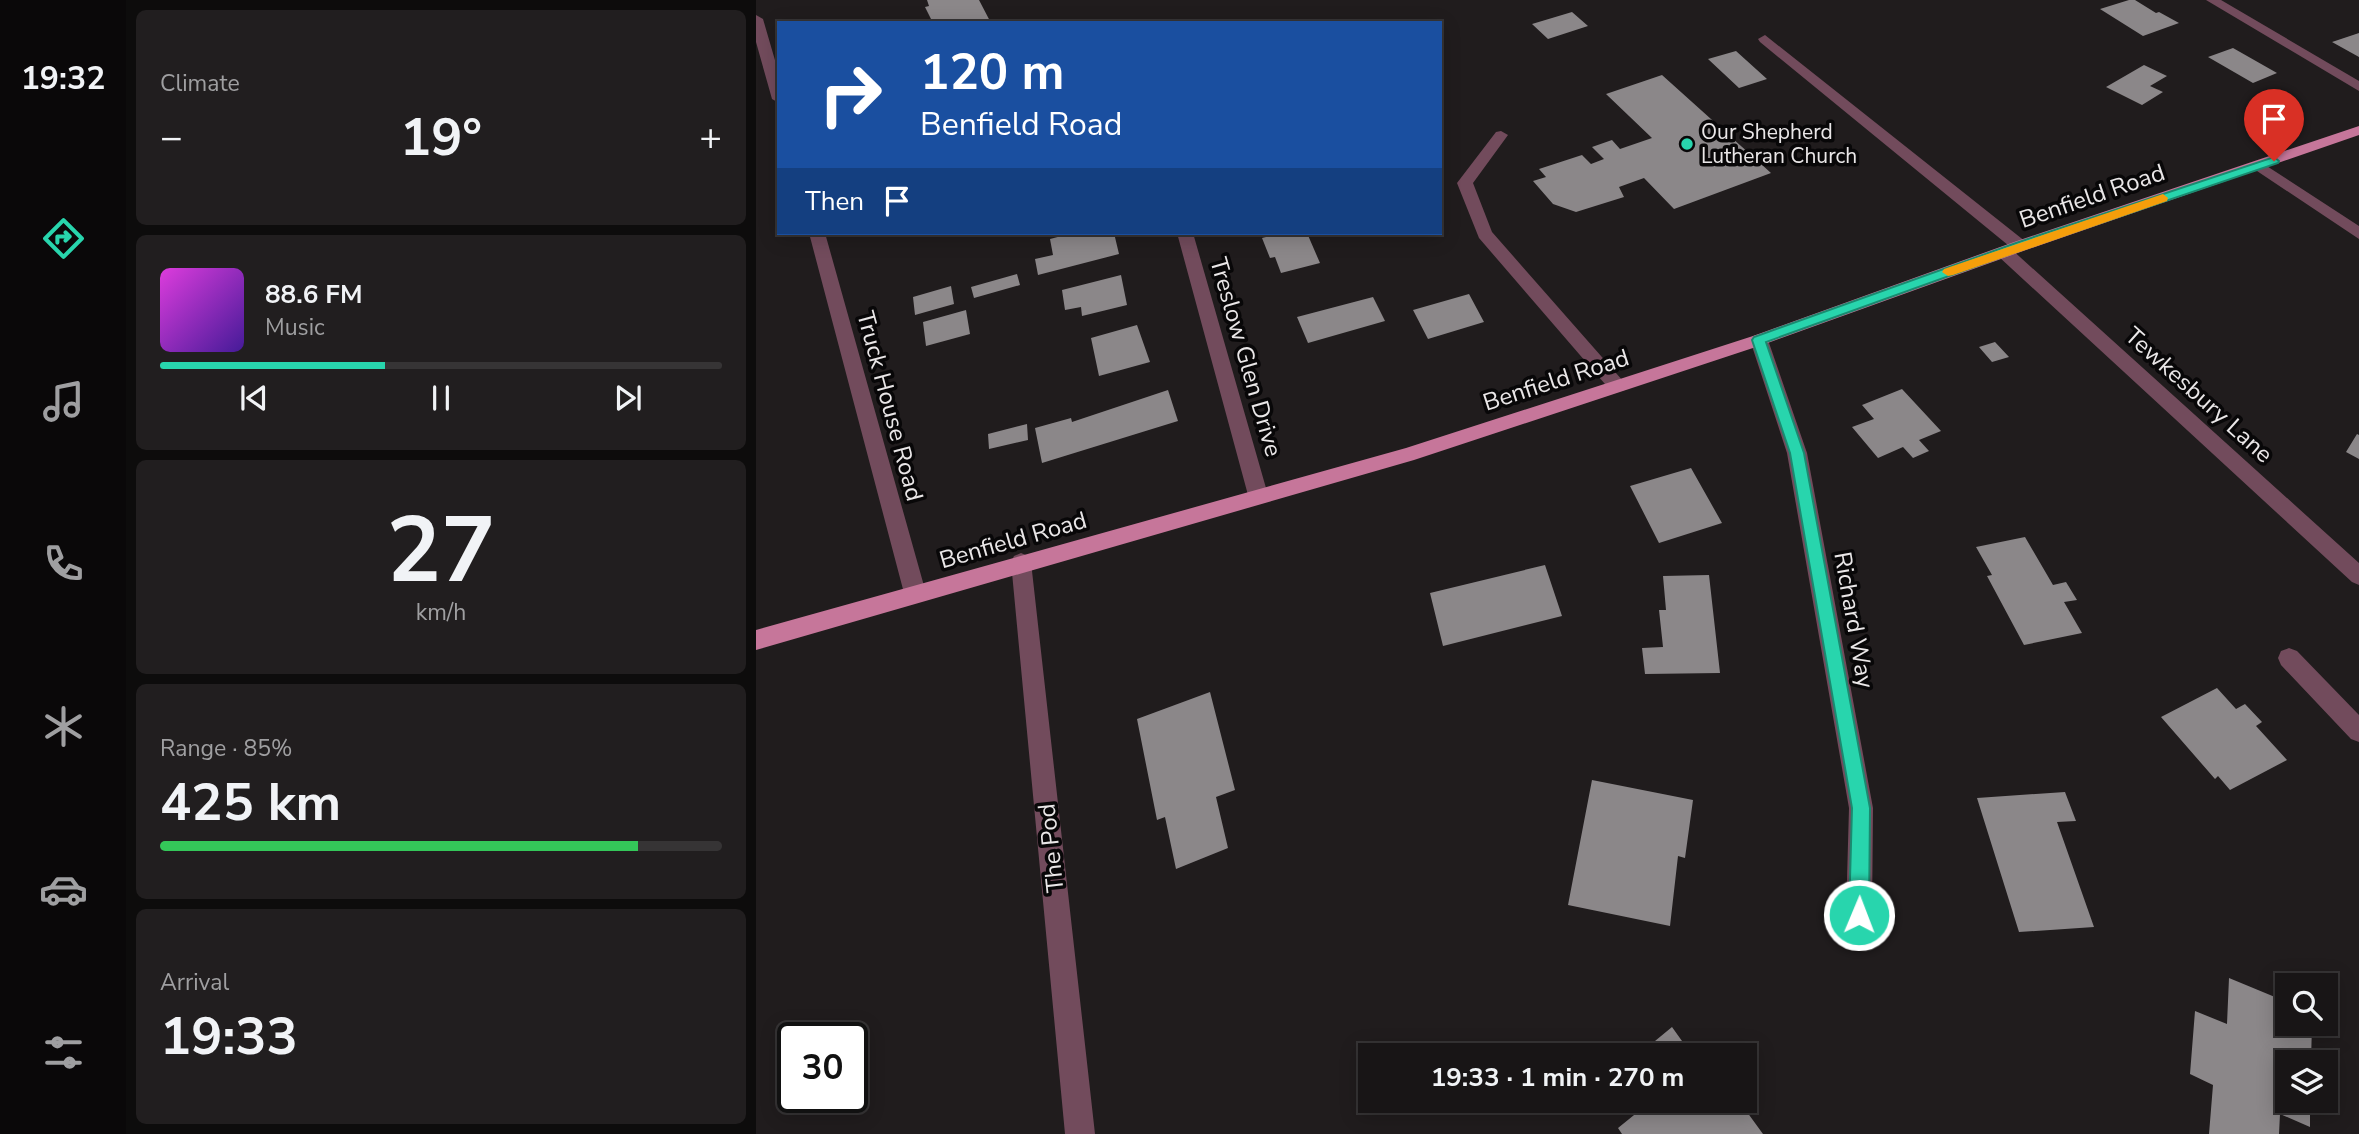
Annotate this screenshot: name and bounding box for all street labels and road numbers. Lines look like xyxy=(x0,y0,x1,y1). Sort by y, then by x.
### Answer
street label: Benfield Road xyxy=(2015,156,2169,236)
street label: Treslow Glen Drive xyxy=(1202,254,1290,460)
street label: Truck House Road xyxy=(849,308,931,504)
street label: Tewkesbury Lane xyxy=(2118,320,2280,470)
street label: Benfield Road xyxy=(1479,341,1633,419)
street label: Benfield Road xyxy=(936,504,1090,576)
street label: Richard Way xyxy=(1826,549,1882,691)
street label: The Pod xyxy=(1030,802,1072,894)

